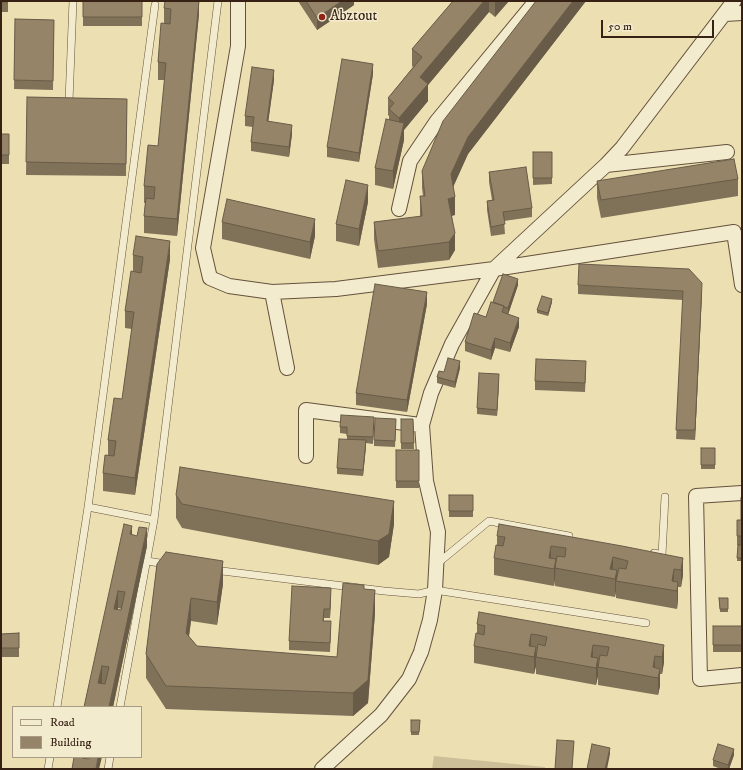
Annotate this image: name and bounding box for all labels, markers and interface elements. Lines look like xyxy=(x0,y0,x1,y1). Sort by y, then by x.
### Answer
place label: Abztout xyxy=(330,8,377,26)
marker: Abztout xyxy=(317,12,327,22)
scale bar xyxy=(603,12,716,38)
text: 50 m xyxy=(608,19,632,34)
legend xyxy=(12,706,142,758)
text: Road xyxy=(50,715,75,730)
text: Building xyxy=(50,735,91,750)

